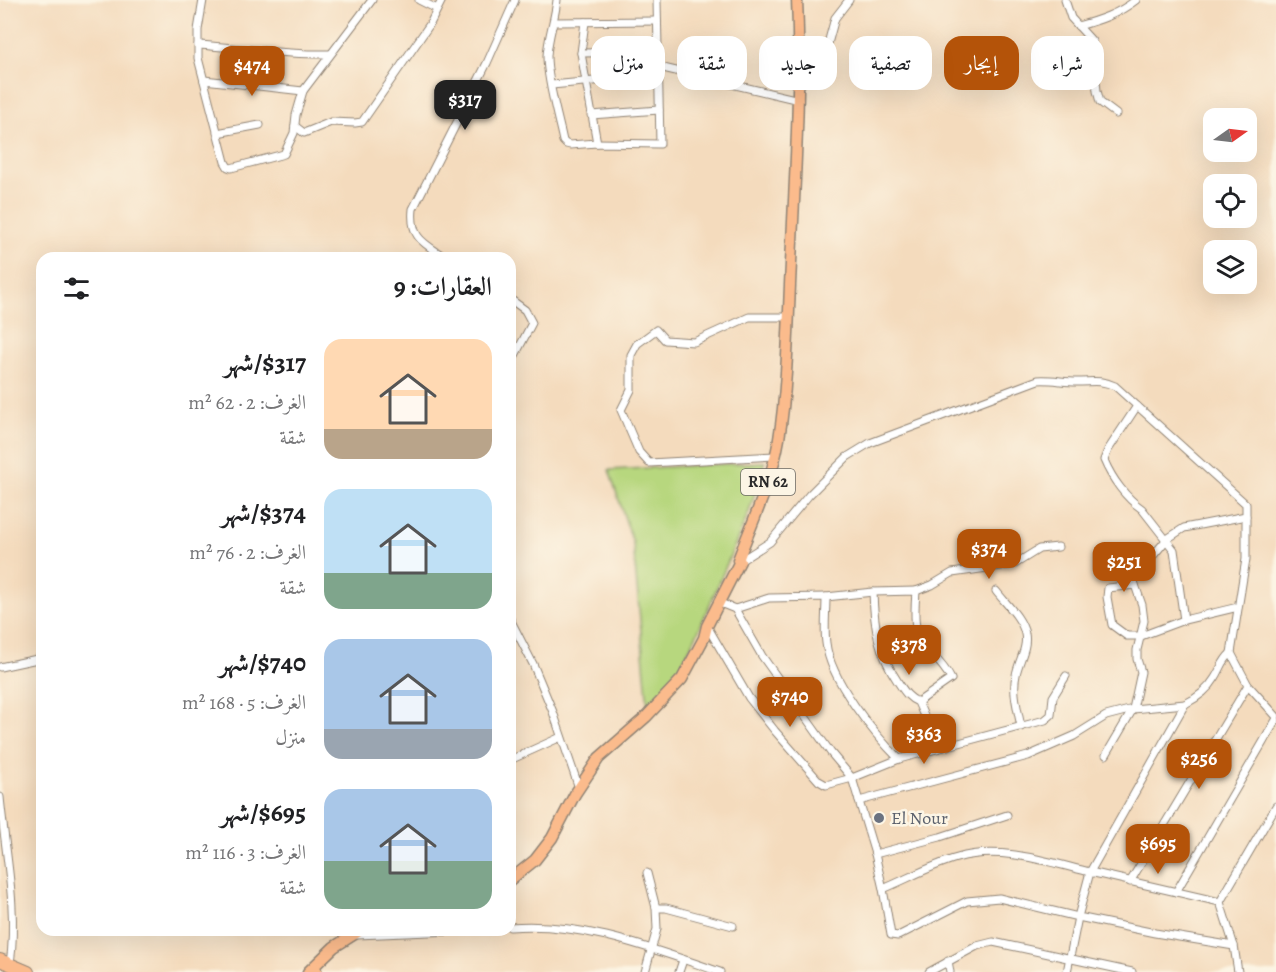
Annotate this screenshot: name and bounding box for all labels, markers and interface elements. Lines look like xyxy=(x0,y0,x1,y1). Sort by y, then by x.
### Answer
chip: منزل xyxy=(591,36,665,90)
chip: شقة xyxy=(677,36,747,90)
chip: جديد xyxy=(759,36,837,90)
chip: تصفية xyxy=(849,36,932,90)
chip: إيجار xyxy=(944,36,1019,90)
chip: شراء xyxy=(1031,36,1104,90)
pin: $474 xyxy=(216,46,288,97)
text: $474 xyxy=(234,52,270,79)
pin: $317 xyxy=(429,80,501,131)
text: $317 xyxy=(448,86,482,113)
north arrow xyxy=(1203,108,1257,162)
map controls xyxy=(1203,108,1257,294)
button: locate xyxy=(1203,174,1257,228)
button: layers xyxy=(1203,240,1257,294)
text: العقارات: 9 xyxy=(394,269,492,304)
icon: filters xyxy=(60,272,93,305)
text: $317/شهر xyxy=(224,345,306,380)
icon: home xyxy=(372,363,444,435)
text: الغرف: 2 · 62 m² xyxy=(188,389,306,416)
text: شقة xyxy=(280,424,306,451)
road number: RN 62 xyxy=(741,469,795,495)
text: $374/شهر xyxy=(221,495,306,530)
icon: home xyxy=(372,513,444,585)
pin: $374 xyxy=(953,529,1025,580)
text: $374 xyxy=(971,535,1007,562)
text: الغرف: 2 · 76 m² xyxy=(189,539,306,566)
pin: $251 xyxy=(1088,542,1160,593)
text: $251 xyxy=(1107,548,1141,575)
text: شقة xyxy=(280,574,306,601)
pin: $378 xyxy=(873,625,945,676)
text: $378 xyxy=(891,631,927,658)
text: $740/شهر xyxy=(219,645,306,680)
icon: home xyxy=(372,663,444,735)
pin: $740 xyxy=(754,677,826,728)
text: $740 xyxy=(771,683,809,710)
text: الغرف: 5 · 168 m² xyxy=(182,689,306,716)
pin: $363 xyxy=(888,714,960,765)
text: $363 xyxy=(906,720,942,747)
text: منزل xyxy=(275,724,306,751)
pin: $256 xyxy=(1163,739,1235,790)
text: $256 xyxy=(1181,745,1217,772)
text: $695/شهر xyxy=(220,795,306,830)
place label: El Nour xyxy=(891,806,948,830)
marker: El Nour xyxy=(872,811,886,825)
icon: home xyxy=(372,813,444,885)
pin: $695 xyxy=(1122,824,1194,875)
text: $695 xyxy=(1140,830,1176,857)
text: الغرف: 3 · 116 m² xyxy=(185,839,306,866)
text: شقة xyxy=(280,874,306,901)

